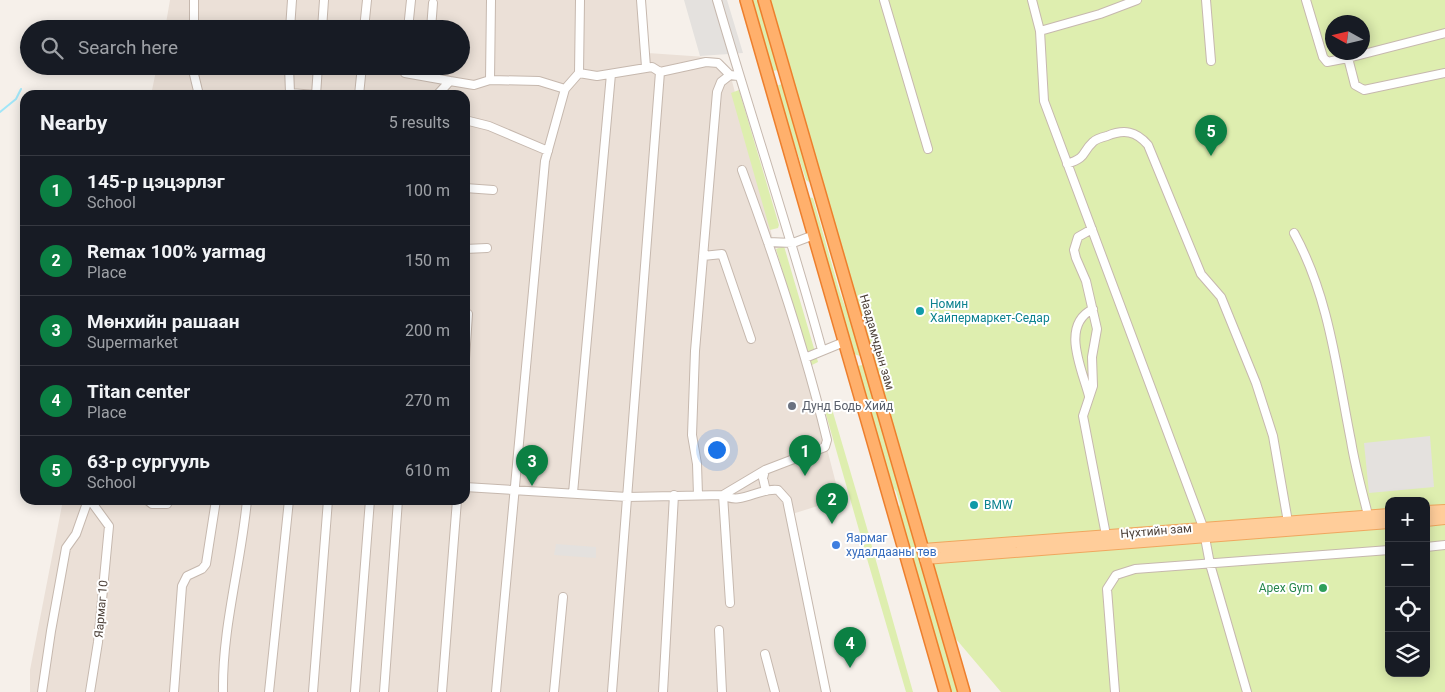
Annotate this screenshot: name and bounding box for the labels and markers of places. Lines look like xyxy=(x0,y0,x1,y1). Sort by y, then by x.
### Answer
pin: 5 xyxy=(1195,115,1227,156)
place label: Номин Хайпермаркет-Седар xyxy=(930,297,1050,325)
marker: Номин Хайпермаркет-Седар xyxy=(914,305,926,317)
place label: Дунд Бодь Хийд xyxy=(802,399,893,413)
marker: Дунд Бодь Хийд xyxy=(786,400,798,412)
pin: 1 xyxy=(789,435,821,476)
pin: 3 xyxy=(516,445,548,486)
pin: 2 xyxy=(816,483,848,524)
place label: BMW xyxy=(984,498,1013,512)
marker: BMW xyxy=(968,499,980,511)
place label: Яармаг худалдааны төв xyxy=(846,531,937,559)
marker: Яармаг худалдааны төв xyxy=(830,539,842,551)
place label: Apex Gym xyxy=(1259,581,1313,595)
marker: Apex Gym xyxy=(1317,582,1329,594)
pin: 4 xyxy=(834,627,866,668)

